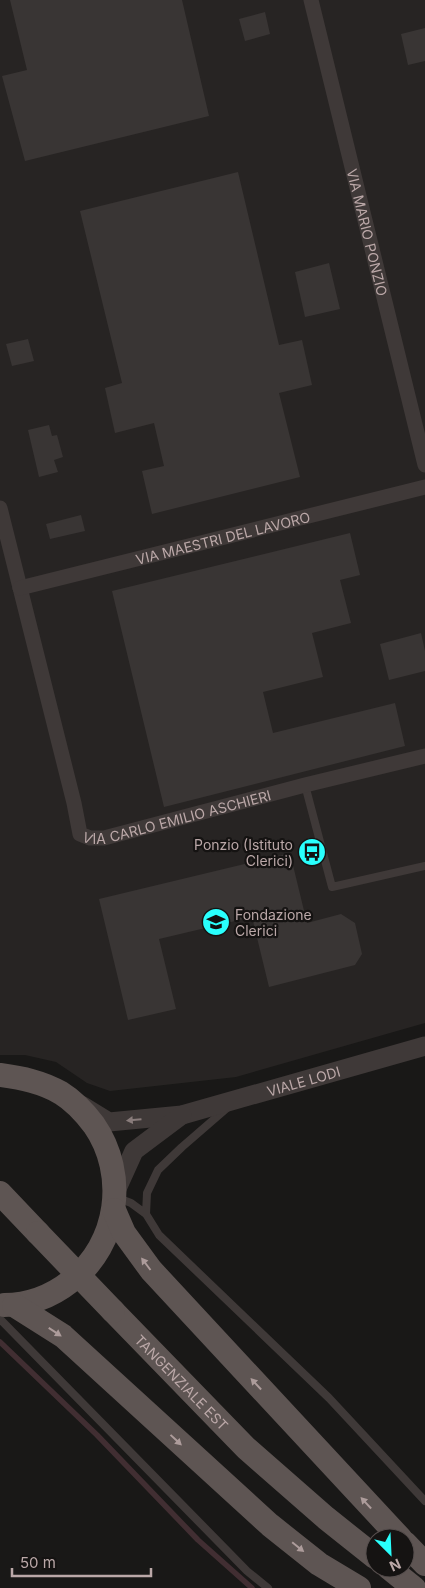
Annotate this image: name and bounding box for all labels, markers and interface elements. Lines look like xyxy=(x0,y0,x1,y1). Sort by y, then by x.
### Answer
street label: VIA MARIO PONZIO xyxy=(344,167,392,297)
street label: VIA MAESTRI DEL LAVORO xyxy=(134,507,312,567)
street label: VIA CARLO EMILIO ASCHIERI xyxy=(80,786,273,847)
place label: Ponzio (Istituto Clerici) xyxy=(194,836,293,869)
bus stop icon: Ponzio (Istituto Clerici) xyxy=(297,837,327,867)
place label: Fondazione Clerici xyxy=(235,906,312,939)
school or university icon: Fondazione Clerici xyxy=(201,907,231,937)
street label: VIALE LODI xyxy=(265,1062,342,1099)
one-way arrow xyxy=(125,1116,141,1124)
one-way arrow xyxy=(141,1257,151,1271)
one-way arrow xyxy=(48,1327,62,1336)
street label: TANGENZIALE EST xyxy=(132,1331,232,1433)
one-way arrow xyxy=(250,1377,261,1390)
one-way arrow xyxy=(169,1434,181,1446)
one-way arrow xyxy=(360,1497,372,1509)
north arrow xyxy=(365,1528,415,1578)
one-way arrow xyxy=(291,1542,304,1553)
scale bar xyxy=(12,1546,151,1578)
text: 50 m xyxy=(20,1553,56,1572)
text: N xyxy=(387,1555,404,1575)

